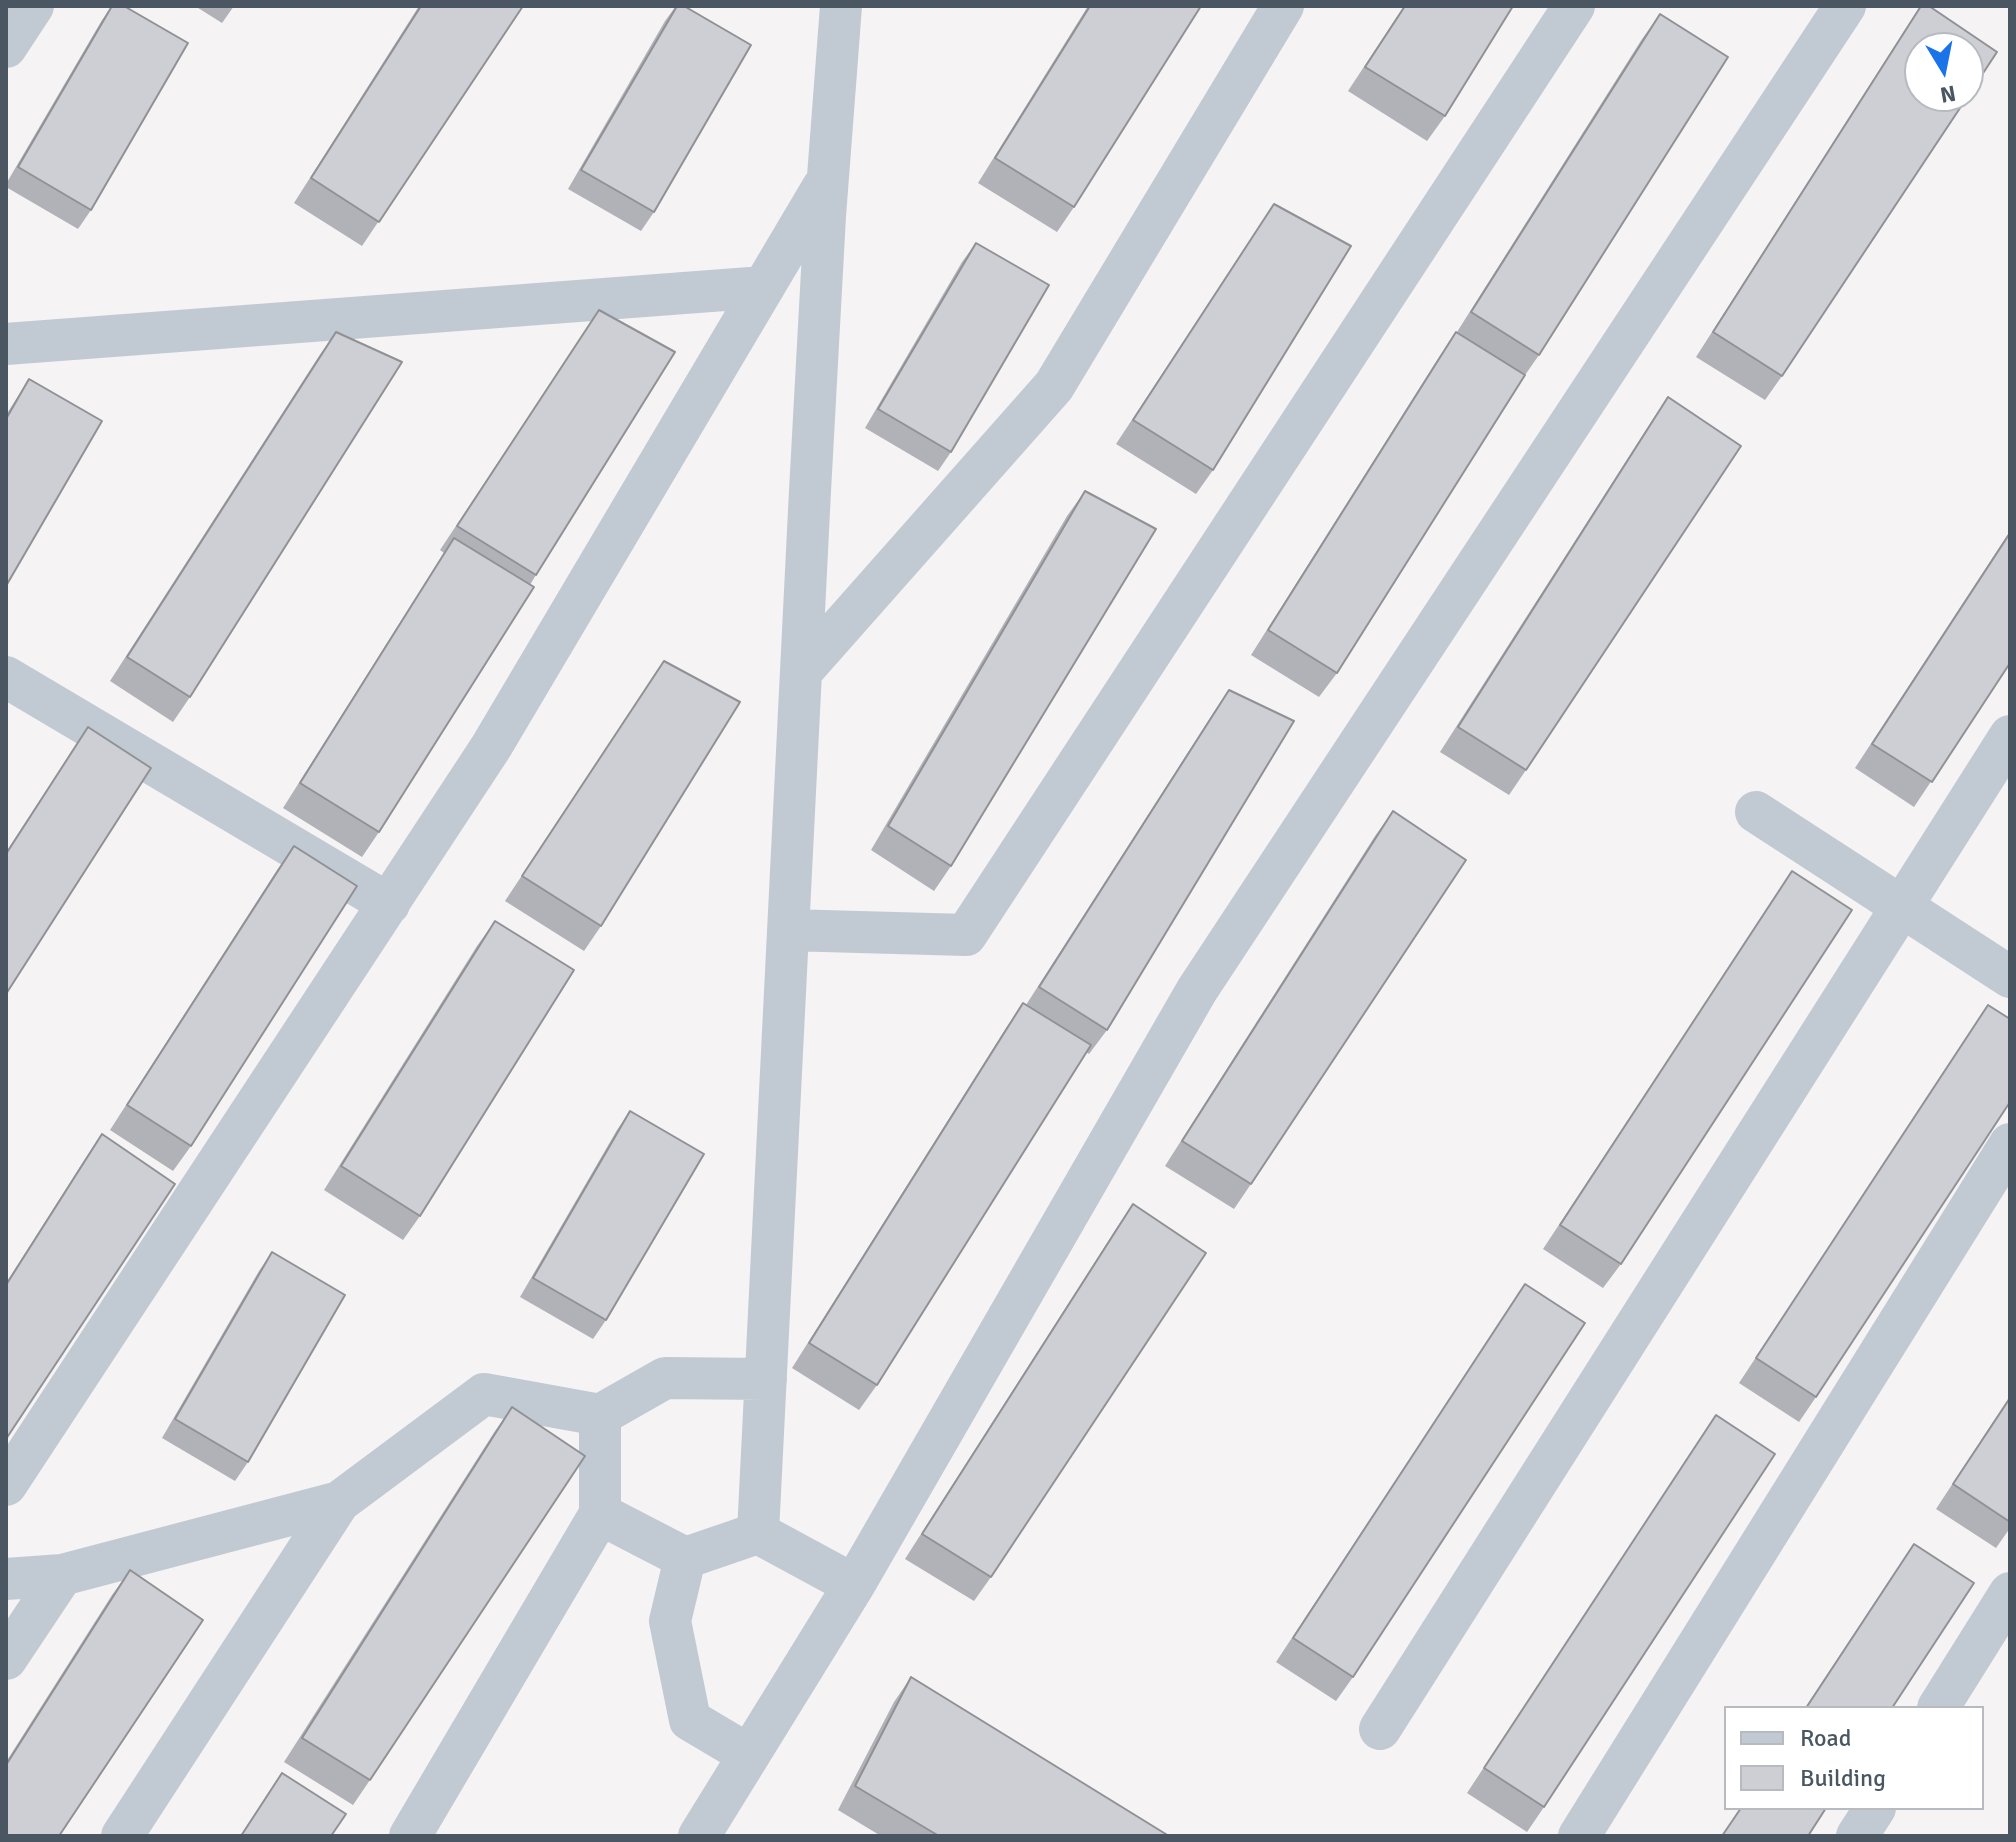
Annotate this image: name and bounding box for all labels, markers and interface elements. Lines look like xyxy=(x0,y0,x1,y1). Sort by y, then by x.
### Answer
north arrow xyxy=(1904,32,1984,112)
text: N xyxy=(1938,80,1958,109)
legend xyxy=(1724,1706,1984,1810)
text: Road xyxy=(1800,1723,1851,1753)
text: Building xyxy=(1800,1763,1886,1793)

